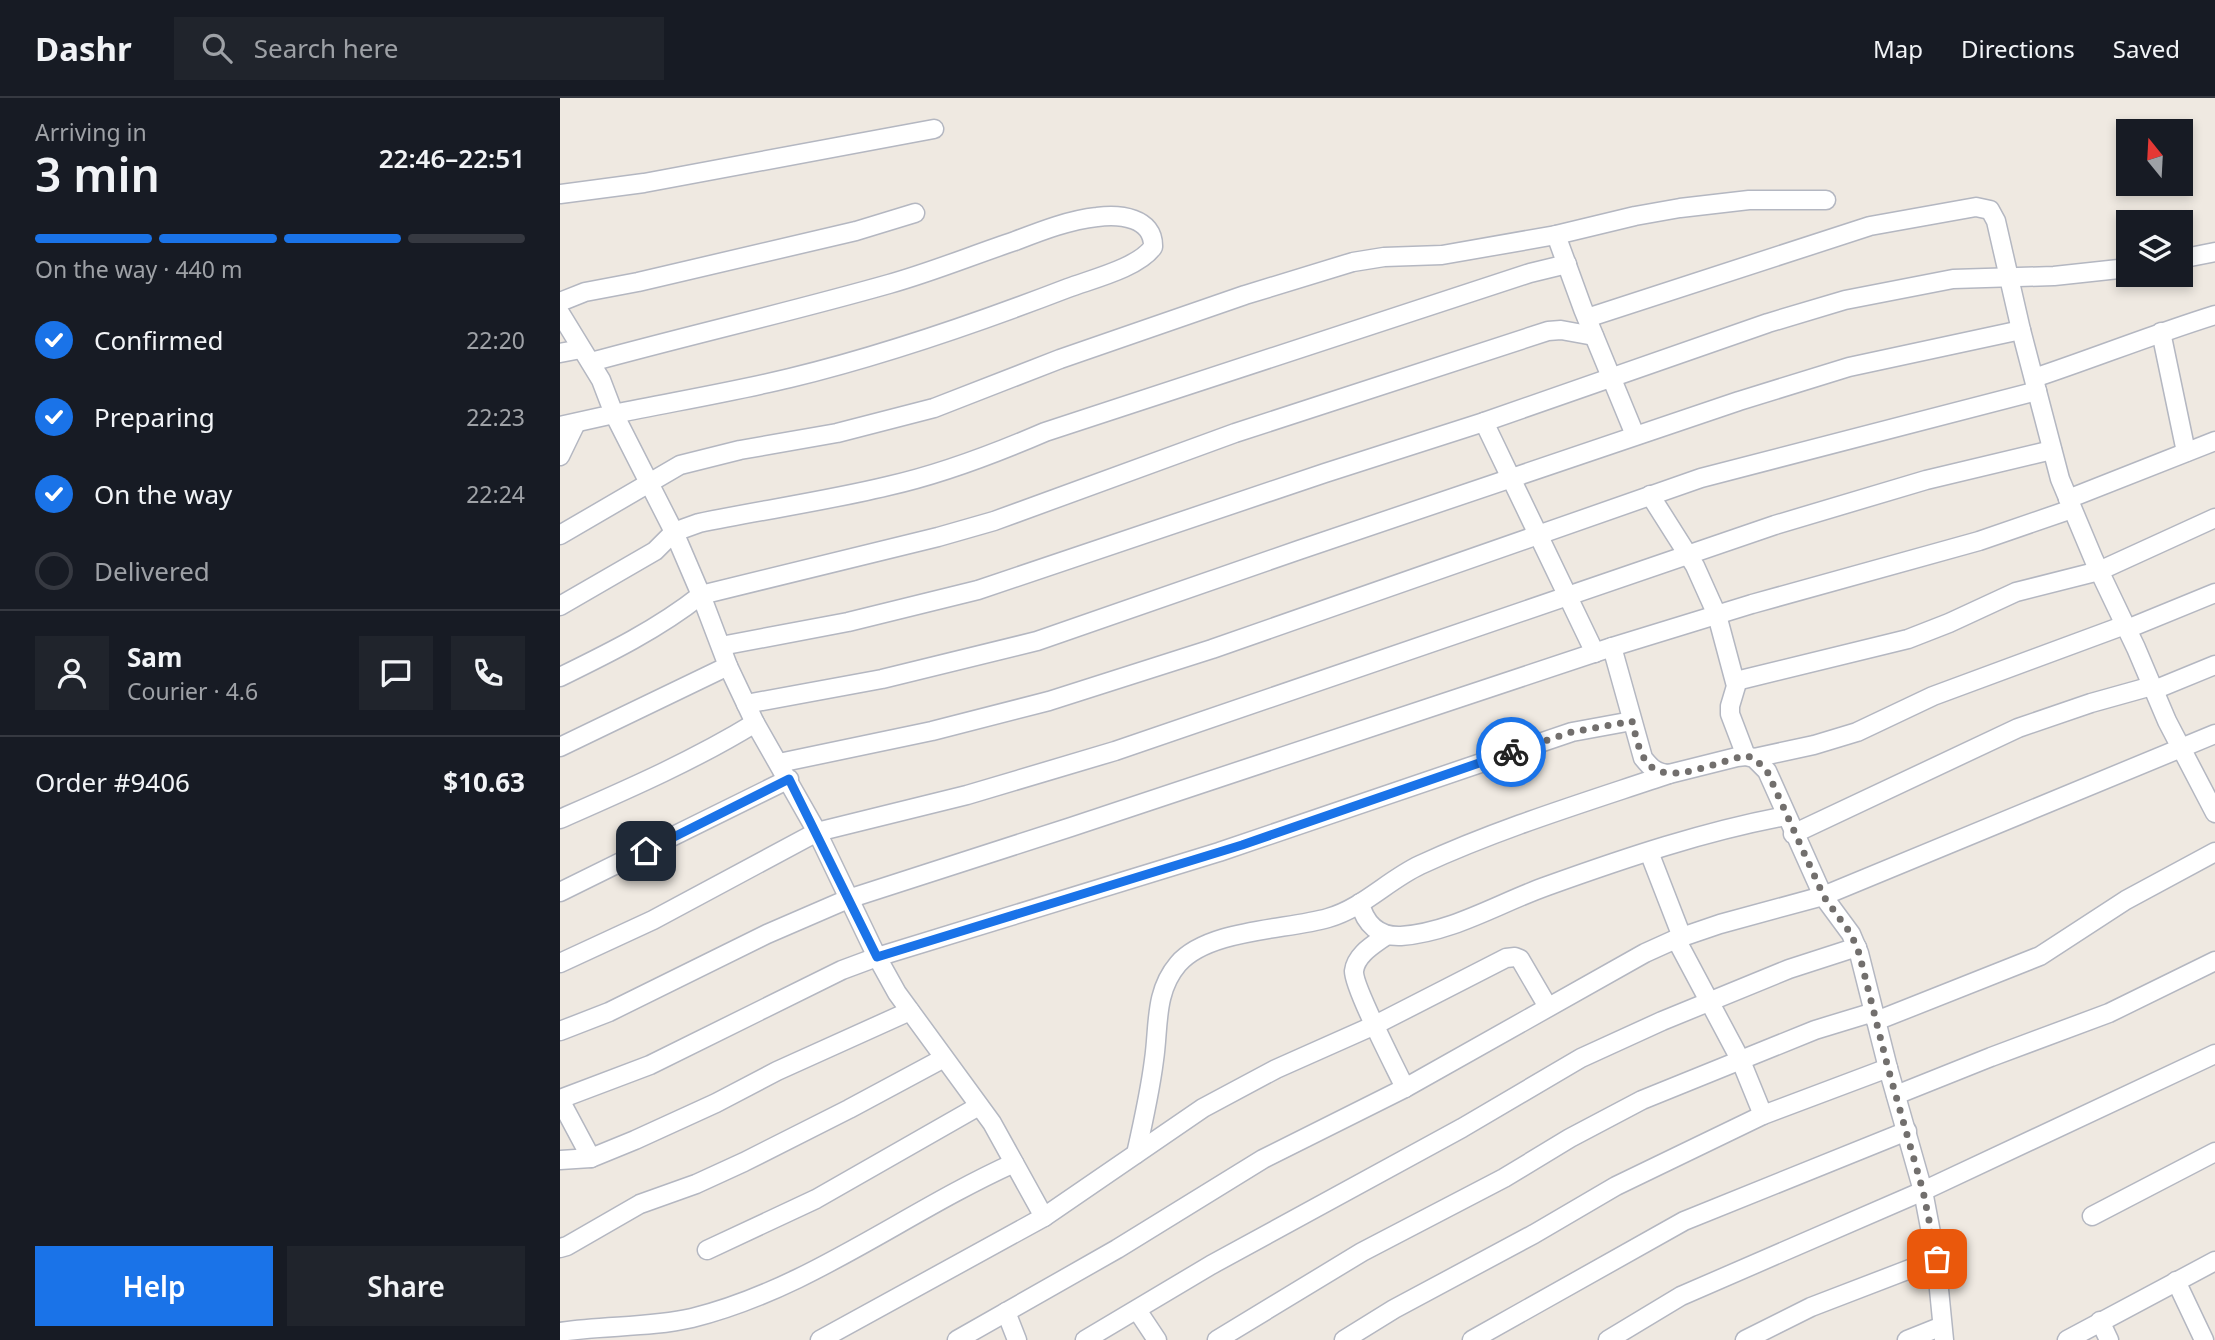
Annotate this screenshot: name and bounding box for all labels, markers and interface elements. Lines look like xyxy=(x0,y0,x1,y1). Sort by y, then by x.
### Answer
search box xyxy=(174,17,664,80)
text: Dashr xyxy=(35,26,132,71)
icon: search xyxy=(198,29,236,67)
text: Search here xyxy=(254,30,398,66)
text: Map xyxy=(1873,32,1923,65)
text: Directions xyxy=(1961,32,2075,65)
text: Saved xyxy=(2113,32,2180,65)
text: Arriving in xyxy=(35,116,147,148)
north arrow xyxy=(2116,119,2193,196)
map controls xyxy=(2116,119,2193,287)
text: 22:46–22:51 xyxy=(379,140,525,176)
text: 3 min xyxy=(35,143,160,205)
button: layers xyxy=(2116,210,2193,287)
text: On the way · 440 m xyxy=(35,253,242,285)
icon: check xyxy=(35,321,73,359)
text: Confirmed xyxy=(94,322,224,358)
text: 22:20 xyxy=(466,324,525,356)
icon: check xyxy=(35,398,73,436)
text: Preparing xyxy=(94,399,215,435)
text: 22:23 xyxy=(466,401,525,433)
icon: check xyxy=(35,475,73,513)
text: On the way xyxy=(94,476,232,512)
text: 22:24 xyxy=(466,478,525,510)
text: Delivered xyxy=(94,553,210,589)
button: person xyxy=(35,636,109,710)
button: chat xyxy=(359,636,433,710)
button: phone xyxy=(451,636,525,710)
text: Sam xyxy=(127,639,182,675)
text: Courier · 4.6 xyxy=(127,675,258,707)
courier xyxy=(1476,717,1546,787)
icon: bike xyxy=(1492,733,1530,771)
text: Order #9406 xyxy=(35,764,190,800)
text: $10.63 xyxy=(443,764,525,800)
pin xyxy=(616,821,676,881)
icon: home xyxy=(627,832,665,870)
pin xyxy=(1907,1229,1967,1289)
icon: bag xyxy=(1918,1240,1956,1278)
button: Help xyxy=(35,1246,273,1326)
button: Share xyxy=(287,1246,525,1326)

